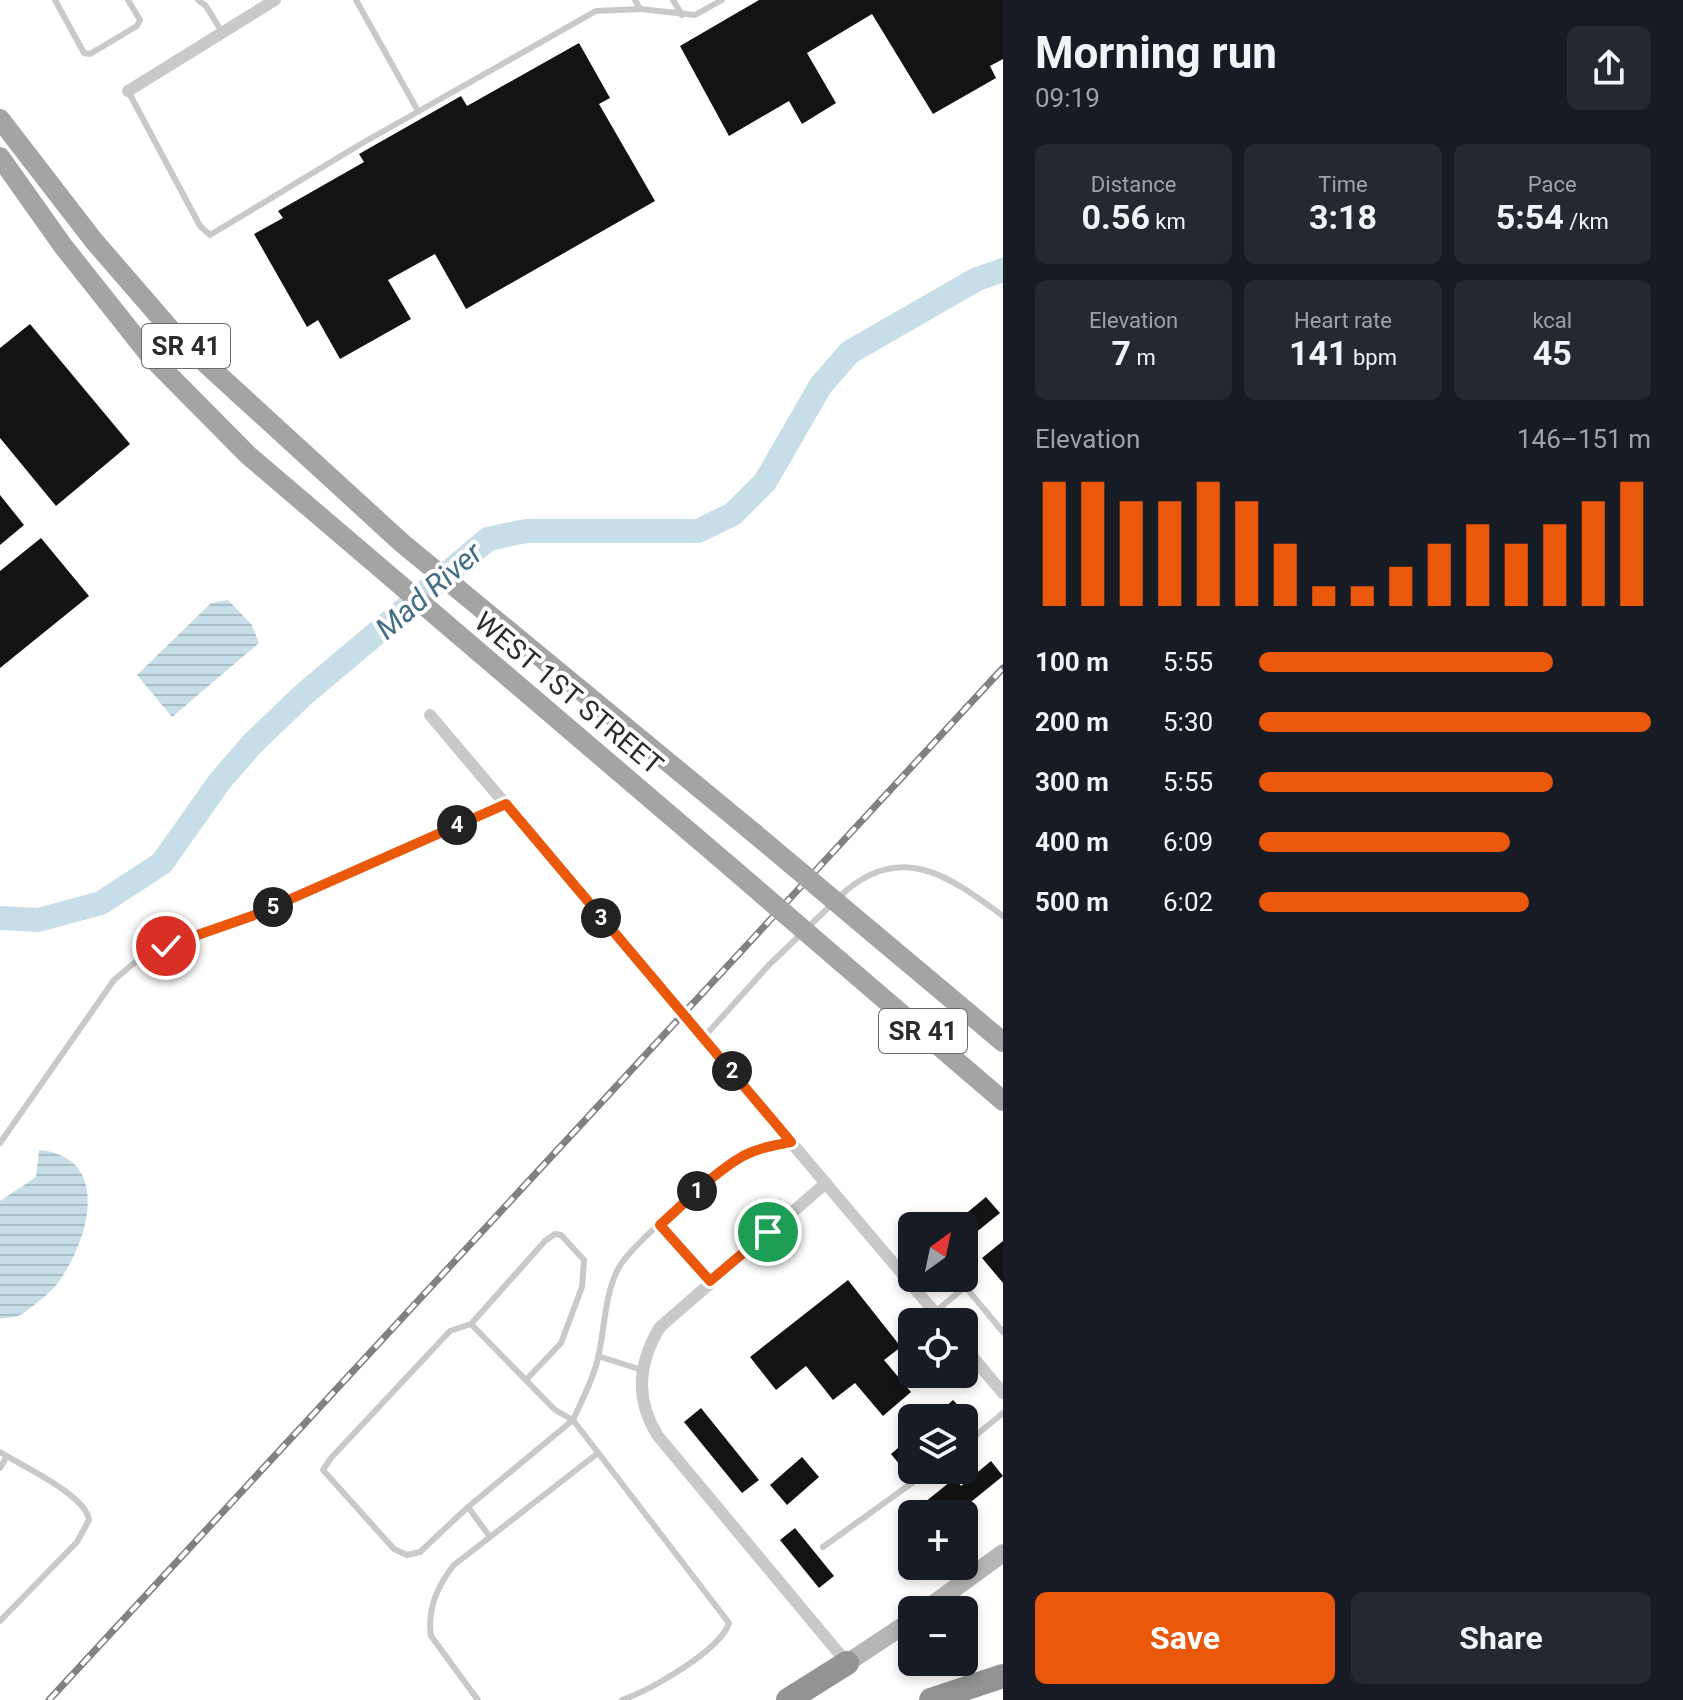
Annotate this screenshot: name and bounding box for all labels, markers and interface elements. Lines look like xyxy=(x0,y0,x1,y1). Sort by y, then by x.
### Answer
button: share xyxy=(1567,26,1651,110)
text: Morning run xyxy=(1035,27,1277,79)
text: 09:19 xyxy=(1035,83,1100,113)
text: Distance xyxy=(1091,172,1176,197)
text: Time xyxy=(1318,172,1368,197)
text: Pace xyxy=(1528,172,1577,197)
text: 0.56 xyxy=(1082,197,1150,237)
text: 3:18 xyxy=(1309,197,1377,237)
text: 5:54 xyxy=(1496,197,1564,237)
text: km xyxy=(1150,209,1186,234)
text: /km xyxy=(1564,209,1609,234)
text: Elevation xyxy=(1089,308,1178,333)
text: Heart rate xyxy=(1294,308,1392,333)
text: kcal xyxy=(1532,308,1572,333)
road number: SR 41 xyxy=(142,324,230,368)
text: 7 xyxy=(1112,333,1131,373)
text: 141 xyxy=(1289,333,1348,373)
text: 45 xyxy=(1533,333,1572,373)
text: m xyxy=(1131,345,1156,370)
text: bpm xyxy=(1348,345,1397,370)
text: Elevation xyxy=(1035,424,1140,454)
text: 146–151 m xyxy=(1517,424,1651,454)
water label: Mad River xyxy=(368,534,490,646)
street label: WEST 1ST STREET xyxy=(468,605,670,782)
text: 100 m xyxy=(1035,647,1109,677)
text: 5:55 xyxy=(1163,647,1213,677)
text: 200 m xyxy=(1035,707,1109,737)
text: 5:30 xyxy=(1163,707,1213,737)
text: 300 m xyxy=(1035,767,1109,797)
text: 5:55 xyxy=(1163,767,1213,797)
pin: 4 xyxy=(437,805,477,845)
text: 4 xyxy=(451,812,463,837)
text: 400 m xyxy=(1035,827,1109,857)
text: 6:09 xyxy=(1163,827,1213,857)
pin: 5 xyxy=(253,887,293,927)
text: 500 m xyxy=(1035,887,1109,917)
text: 6:02 xyxy=(1163,887,1213,917)
text: 5 xyxy=(267,894,279,919)
pin: 3 xyxy=(581,898,621,938)
text: 3 xyxy=(595,905,607,930)
pin xyxy=(132,912,200,980)
icon: check xyxy=(144,924,188,968)
road number: SR 41 xyxy=(879,1009,967,1053)
pin: 2 xyxy=(712,1051,752,1091)
text: 2 xyxy=(726,1058,738,1083)
pin: 1 xyxy=(677,1171,717,1211)
text: 1 xyxy=(691,1178,703,1203)
pin xyxy=(734,1198,802,1266)
icon: arrive xyxy=(746,1210,790,1254)
north arrow xyxy=(898,1212,978,1292)
map controls xyxy=(898,1212,978,1676)
button: locate xyxy=(898,1308,978,1388)
button: layers xyxy=(898,1404,978,1484)
button: + xyxy=(898,1500,978,1580)
button: Save xyxy=(1035,1592,1335,1684)
button: Share xyxy=(1351,1592,1651,1684)
button: − xyxy=(898,1596,978,1676)

